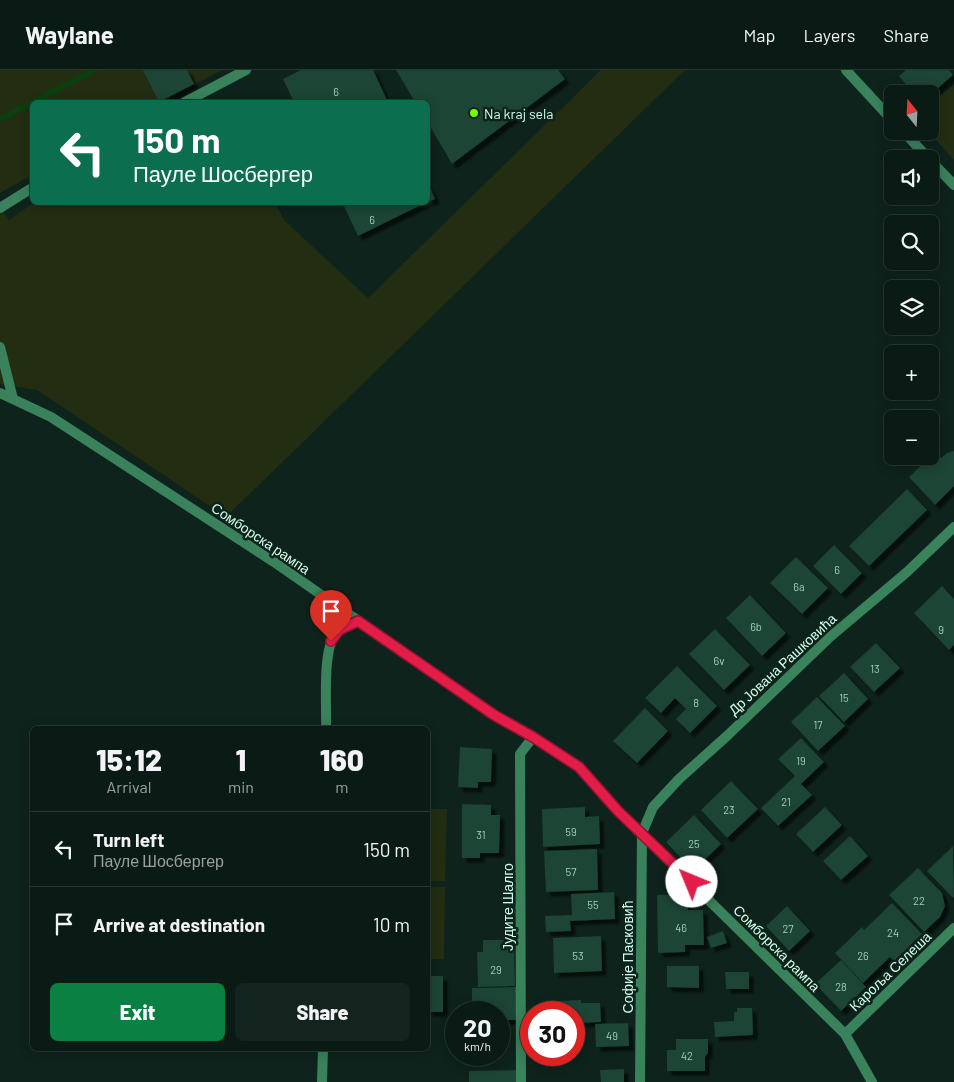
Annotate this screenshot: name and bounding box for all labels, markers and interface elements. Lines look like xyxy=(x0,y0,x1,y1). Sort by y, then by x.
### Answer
text: Waylane xyxy=(25,20,114,49)
text: Map xyxy=(743,24,775,46)
text: Layers xyxy=(803,24,856,46)
text: Share xyxy=(884,24,929,46)
house number: 6 xyxy=(333,85,339,98)
north arrow xyxy=(884,85,939,140)
map controls xyxy=(884,85,939,465)
place label: Na kraj sela xyxy=(484,105,553,122)
marker: Na kraj sela xyxy=(468,107,480,119)
text: 150 m xyxy=(133,118,220,160)
icon: left xyxy=(50,120,115,185)
button: sound xyxy=(884,150,939,205)
text: Пауле Шосбергер xyxy=(133,160,313,186)
house number: 6 xyxy=(369,213,375,226)
button: search xyxy=(884,215,939,270)
button: layers xyxy=(884,280,939,335)
button: + xyxy=(884,345,939,400)
button: − xyxy=(884,410,939,465)
street label: Сомборска рампа xyxy=(208,499,314,577)
house number: 6 xyxy=(834,563,840,576)
house number: 6a xyxy=(793,580,805,593)
pin xyxy=(310,590,352,641)
icon: arrive xyxy=(317,597,345,625)
street label: Др Јована Рашковића xyxy=(725,610,840,718)
house number: 6b xyxy=(750,620,762,633)
house number: 9 xyxy=(938,623,944,636)
house number: 6v xyxy=(714,654,724,667)
house number: 13 xyxy=(870,662,880,675)
house number: 15 xyxy=(839,691,849,704)
house number: 8 xyxy=(693,696,699,709)
house number: 17 xyxy=(813,718,823,731)
text: 15:12 xyxy=(96,741,162,777)
text: 1 xyxy=(236,741,246,777)
text: 160 xyxy=(320,741,364,777)
house number: 19 xyxy=(796,754,806,767)
text: Arrival xyxy=(107,777,151,796)
text: min xyxy=(228,777,254,796)
text: m xyxy=(335,777,349,796)
house number: 21 xyxy=(781,795,791,808)
house number: 23 xyxy=(723,803,735,816)
house number: 59 xyxy=(565,825,577,838)
text: Turn left xyxy=(93,828,164,851)
house number: 31 xyxy=(476,828,486,841)
icon: left xyxy=(50,835,78,863)
house number: 25 xyxy=(688,837,700,850)
text: 150 m xyxy=(363,838,410,861)
text: Пауле Шосбергер xyxy=(93,851,224,870)
position arrow xyxy=(665,855,717,907)
street label: Јудите Шалго xyxy=(499,863,516,951)
house number: 57 xyxy=(566,865,576,878)
house number: 22 xyxy=(913,894,925,907)
house number: 55 xyxy=(587,898,599,911)
street label: Софије Пасковић xyxy=(619,901,636,1013)
street label: Сомборска рампа xyxy=(730,901,824,995)
icon: arrive xyxy=(50,910,78,938)
text: Arrive at destination xyxy=(93,913,265,936)
text: 10 m xyxy=(373,913,410,936)
house number: 46 xyxy=(675,921,687,934)
house number: 27 xyxy=(782,922,794,935)
house number: 24 xyxy=(887,926,899,939)
street label: Кароља Селеша xyxy=(846,928,935,1014)
house number: 53 xyxy=(572,949,584,962)
house number: 26 xyxy=(857,949,869,962)
house number: 29 xyxy=(490,963,502,976)
house number: 28 xyxy=(835,980,847,993)
button: Exit xyxy=(50,983,225,1041)
button: Share xyxy=(235,983,410,1041)
speed limit sign: 30 xyxy=(520,1001,585,1066)
text: 20 xyxy=(463,1012,492,1042)
house number: 49 xyxy=(606,1029,618,1042)
text: km/h xyxy=(464,1039,491,1053)
house number: 42 xyxy=(681,1049,693,1062)

